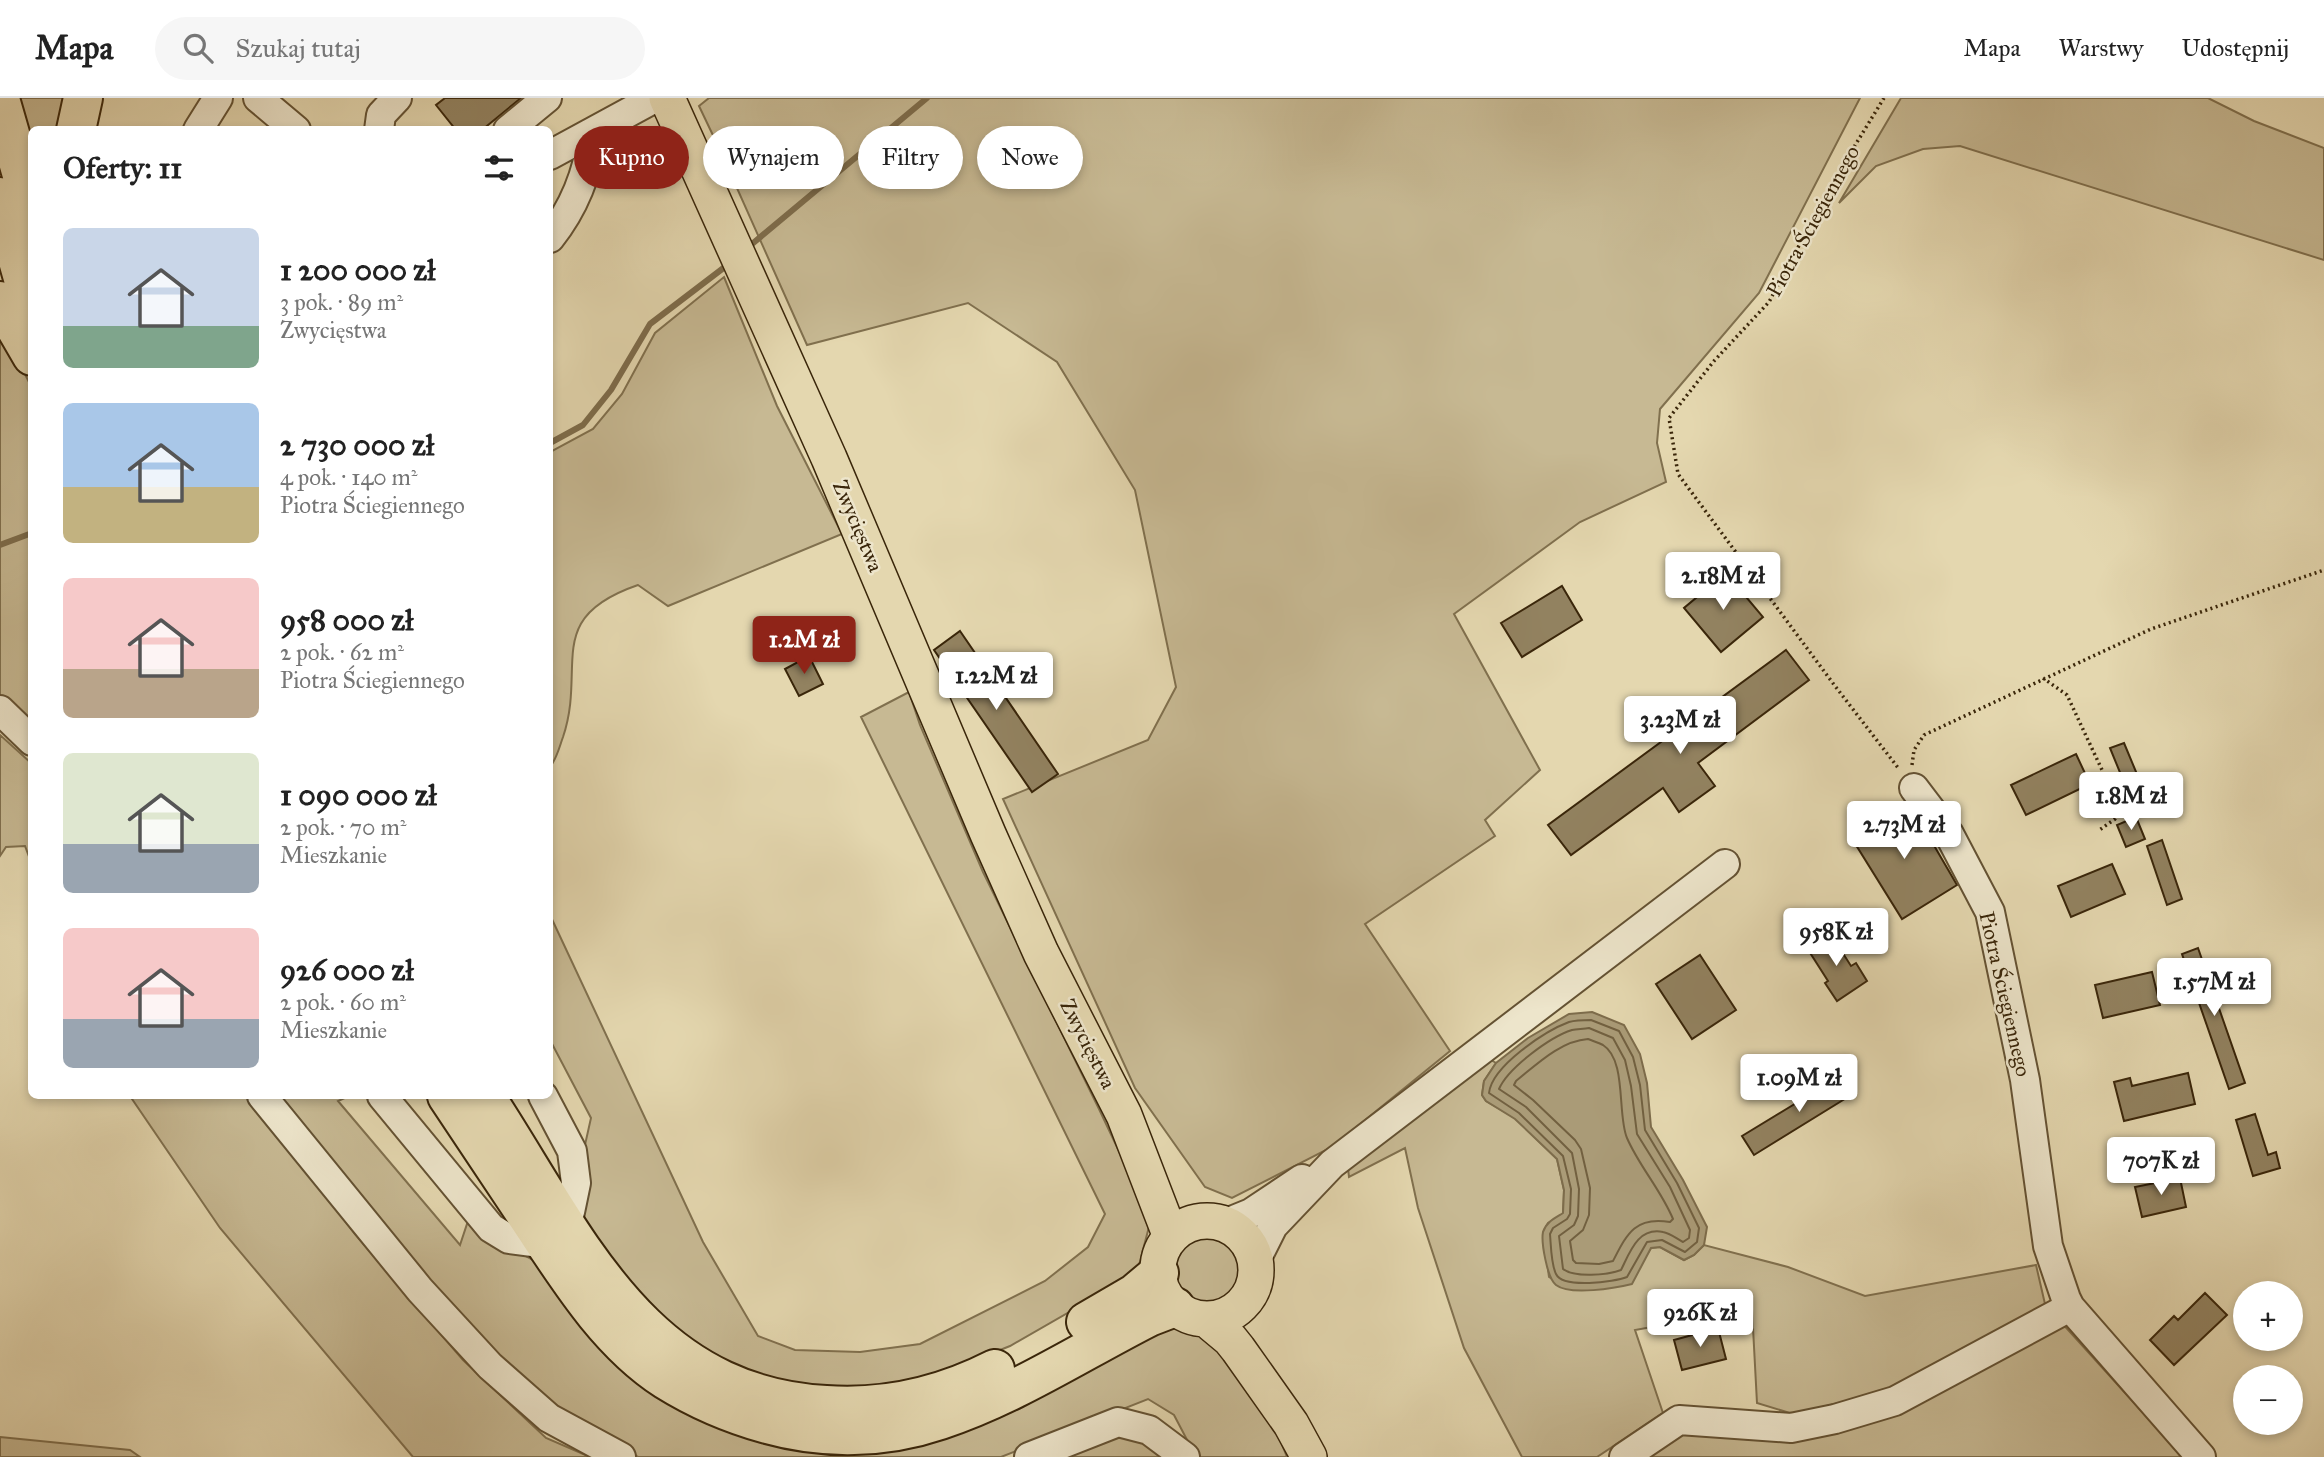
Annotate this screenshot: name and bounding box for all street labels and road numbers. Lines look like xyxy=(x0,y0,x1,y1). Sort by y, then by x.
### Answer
street label: Piotra Ściegiennego xyxy=(1760,140,1865,301)
street label: Zwycięstwa xyxy=(827,476,889,576)
street label: Piotra Ściegiennego xyxy=(1973,909,2038,1079)
street label: Zwycięstwa xyxy=(1054,995,1122,1093)

